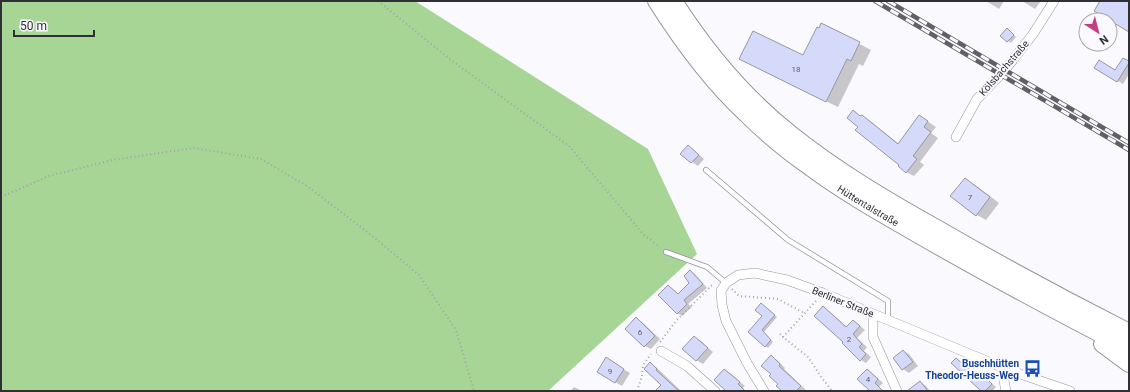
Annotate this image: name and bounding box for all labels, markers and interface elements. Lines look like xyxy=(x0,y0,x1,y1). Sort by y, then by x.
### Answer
scale bar xyxy=(14,12,94,38)
north arrow xyxy=(1078,12,1118,52)
text: 50 m xyxy=(20,19,47,33)
text: N xyxy=(1096,32,1111,47)
street label: Kölsbachstraße xyxy=(977,38,1031,98)
house number: 18 xyxy=(792,65,801,74)
street label: Hüttentalstraße xyxy=(836,183,901,228)
house number: 7 xyxy=(968,193,973,202)
street label: Berliner Straße xyxy=(811,285,875,319)
house number: 6 xyxy=(638,328,643,337)
house number: 2 xyxy=(847,335,852,344)
place label: Buschhütten Theodor-Heuss-Weg xyxy=(925,358,1019,381)
bus stop icon: Buschhütten Theodor-Heuss-Weg xyxy=(1022,359,1042,379)
house number: 9 xyxy=(608,367,612,376)
house number: 4 xyxy=(866,375,871,384)

